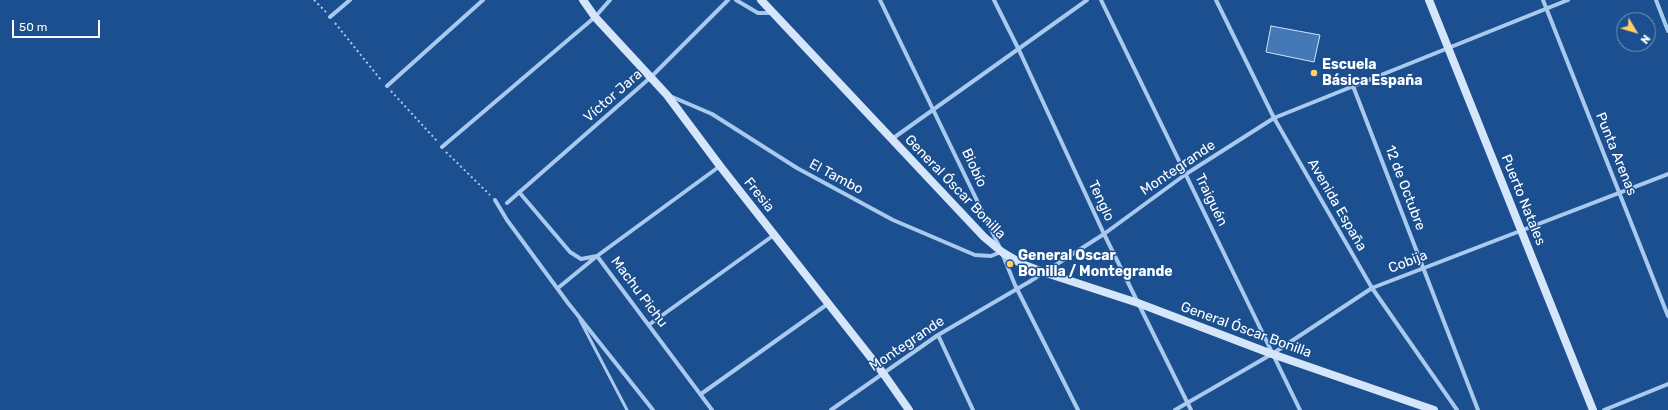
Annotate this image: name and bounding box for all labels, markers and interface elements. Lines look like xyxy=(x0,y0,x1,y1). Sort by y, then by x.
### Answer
scale bar xyxy=(14,12,102,38)
north arrow xyxy=(1616,12,1656,52)
text: 50 m xyxy=(19,20,47,34)
text: N xyxy=(1638,32,1653,46)
place label: Escuela Básica España xyxy=(1322,57,1422,90)
street label: Víctor Jara xyxy=(580,66,646,126)
marker: Escuela Básica España xyxy=(1309,68,1319,78)
street label: Punta Arenas xyxy=(1592,110,1640,198)
street label: General Óscar Bonilla xyxy=(901,132,1009,242)
street label: Montegrande xyxy=(1137,137,1219,199)
street label: 12 de Octubre xyxy=(1381,143,1429,233)
street label: Biobío xyxy=(958,146,990,190)
street label: Puerto Natales xyxy=(1497,152,1549,248)
street label: El Tambo xyxy=(806,156,866,198)
street label: Avenida España xyxy=(1304,156,1370,254)
street label: Traiguén xyxy=(1191,171,1231,229)
street label: Fresia xyxy=(740,174,778,216)
street label: Tenglo xyxy=(1084,178,1118,224)
street label: Cobija xyxy=(1386,247,1430,277)
place label: General Oscar Bonilla / Montegrande xyxy=(1018,248,1173,280)
street label: Machu Pichu xyxy=(607,253,671,331)
marker: General Oscar Bonilla / Montegrande xyxy=(1005,259,1015,269)
street label: General Óscar Bonilla xyxy=(1178,298,1314,362)
street label: Montegrande xyxy=(866,313,948,375)

